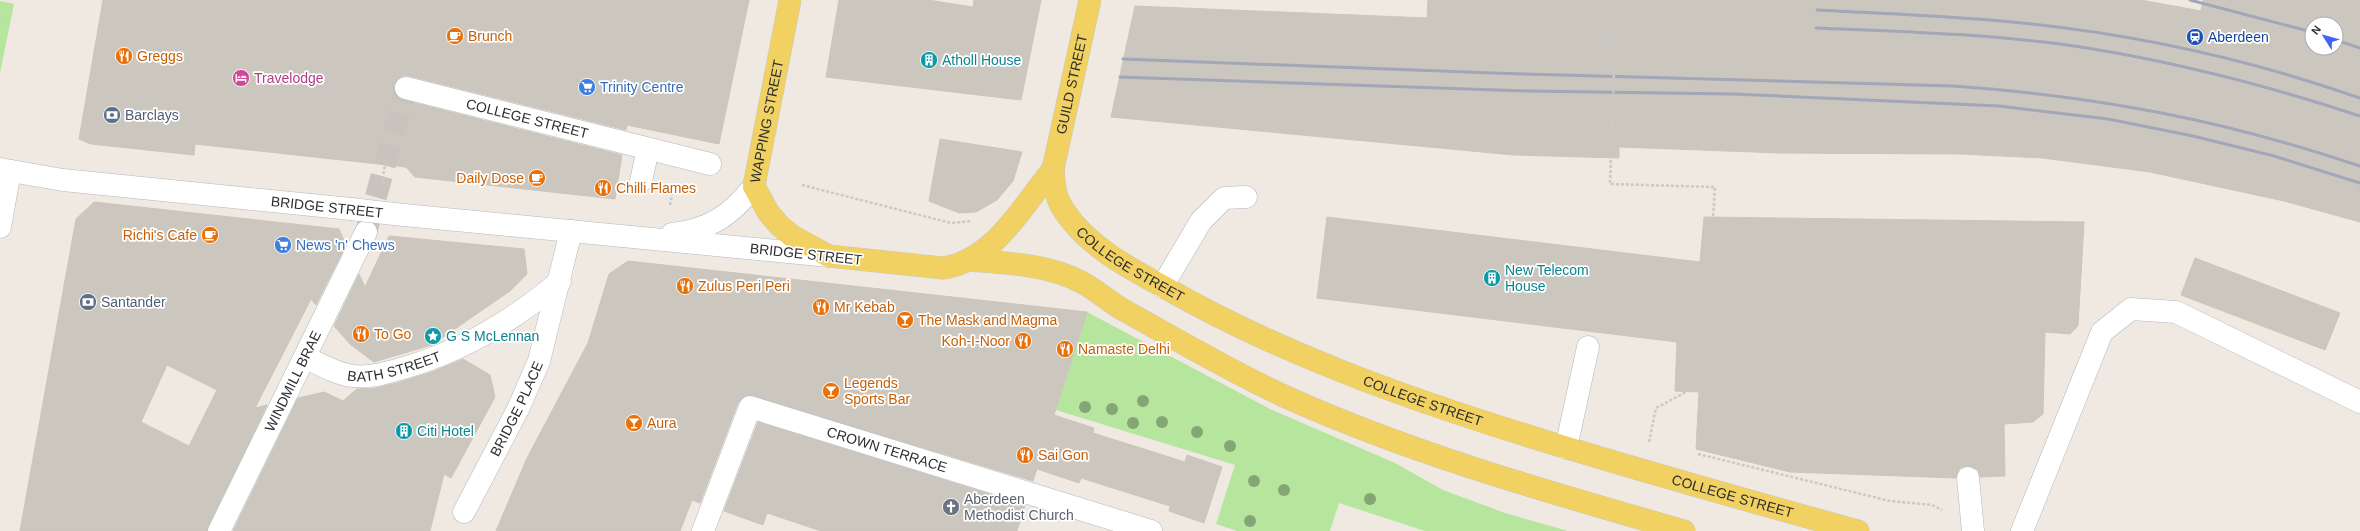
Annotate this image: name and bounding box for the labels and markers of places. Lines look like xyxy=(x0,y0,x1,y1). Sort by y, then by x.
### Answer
cafe icon: Brunch xyxy=(445,26,465,46)
station icon: Aberdeen xyxy=(2185,27,2205,47)
place label: Brunch xyxy=(468,28,512,44)
place label: Aberdeen xyxy=(2208,29,2269,45)
restaurant icon: Greggs xyxy=(114,46,134,66)
place label: Greggs xyxy=(137,48,183,64)
building icon: Atholl House xyxy=(919,50,939,70)
place label: Atholl House xyxy=(942,52,1022,68)
hotel icon: Travelodge xyxy=(231,68,251,88)
place label: Travelodge xyxy=(254,70,324,86)
supermarket icon: Trinity Centre xyxy=(577,77,597,97)
place label: Trinity Centre xyxy=(600,79,684,95)
bank icon: Barclays xyxy=(102,105,122,125)
place label: Barclays xyxy=(125,107,179,123)
cafe icon: Daily Dose xyxy=(527,168,547,188)
place label: Daily Dose xyxy=(456,170,524,186)
restaurant icon: Chilli Flames xyxy=(593,178,613,198)
place label: Chilli Flames xyxy=(616,180,696,196)
cafe icon: Richi's Cafe xyxy=(200,225,220,245)
place label: Richi's Cafe xyxy=(123,227,197,243)
supermarket icon: News 'n' Chews xyxy=(273,235,293,255)
place label: News 'n' Chews xyxy=(296,237,395,253)
place label: New Telecom House xyxy=(1505,262,1589,294)
building icon: New Telecom House xyxy=(1482,268,1502,288)
restaurant icon: Zulus Peri Peri xyxy=(675,276,695,296)
place label: Zulus Peri Peri xyxy=(698,278,790,294)
bank icon: Santander xyxy=(78,292,98,312)
place label: Santander xyxy=(101,294,166,310)
restaurant icon: Mr Kebab xyxy=(811,297,831,317)
place label: Mr Kebab xyxy=(834,299,895,315)
bar icon: The Mask and Magma xyxy=(895,310,915,330)
place label: The Mask and Magma xyxy=(918,312,1057,328)
restaurant icon: To Go xyxy=(351,324,371,344)
place label: To Go xyxy=(374,326,412,342)
place icon: G S McLennan xyxy=(423,326,443,346)
place label: G S McLennan xyxy=(446,328,539,344)
restaurant icon: Koh-I-Noor xyxy=(1013,331,1033,351)
place label: Koh-I-Noor xyxy=(942,333,1010,349)
restaurant icon: Namaste Delhi xyxy=(1055,339,1075,359)
place label: Namaste Delhi xyxy=(1078,341,1170,357)
place label: Legends Sports Bar xyxy=(844,375,910,407)
bar icon: Legends Sports Bar xyxy=(821,381,841,401)
bar icon: Aura xyxy=(624,413,644,433)
place label: Aura xyxy=(647,415,677,431)
building icon: Citi Hotel xyxy=(394,421,414,441)
place label: Citi Hotel xyxy=(417,423,474,439)
restaurant icon: Sai Gon xyxy=(1015,445,1035,465)
place label: Sai Gon xyxy=(1038,447,1089,463)
place label: Aberdeen Methodist Church xyxy=(964,491,1074,523)
church icon: Aberdeen Methodist Church xyxy=(941,497,961,517)

